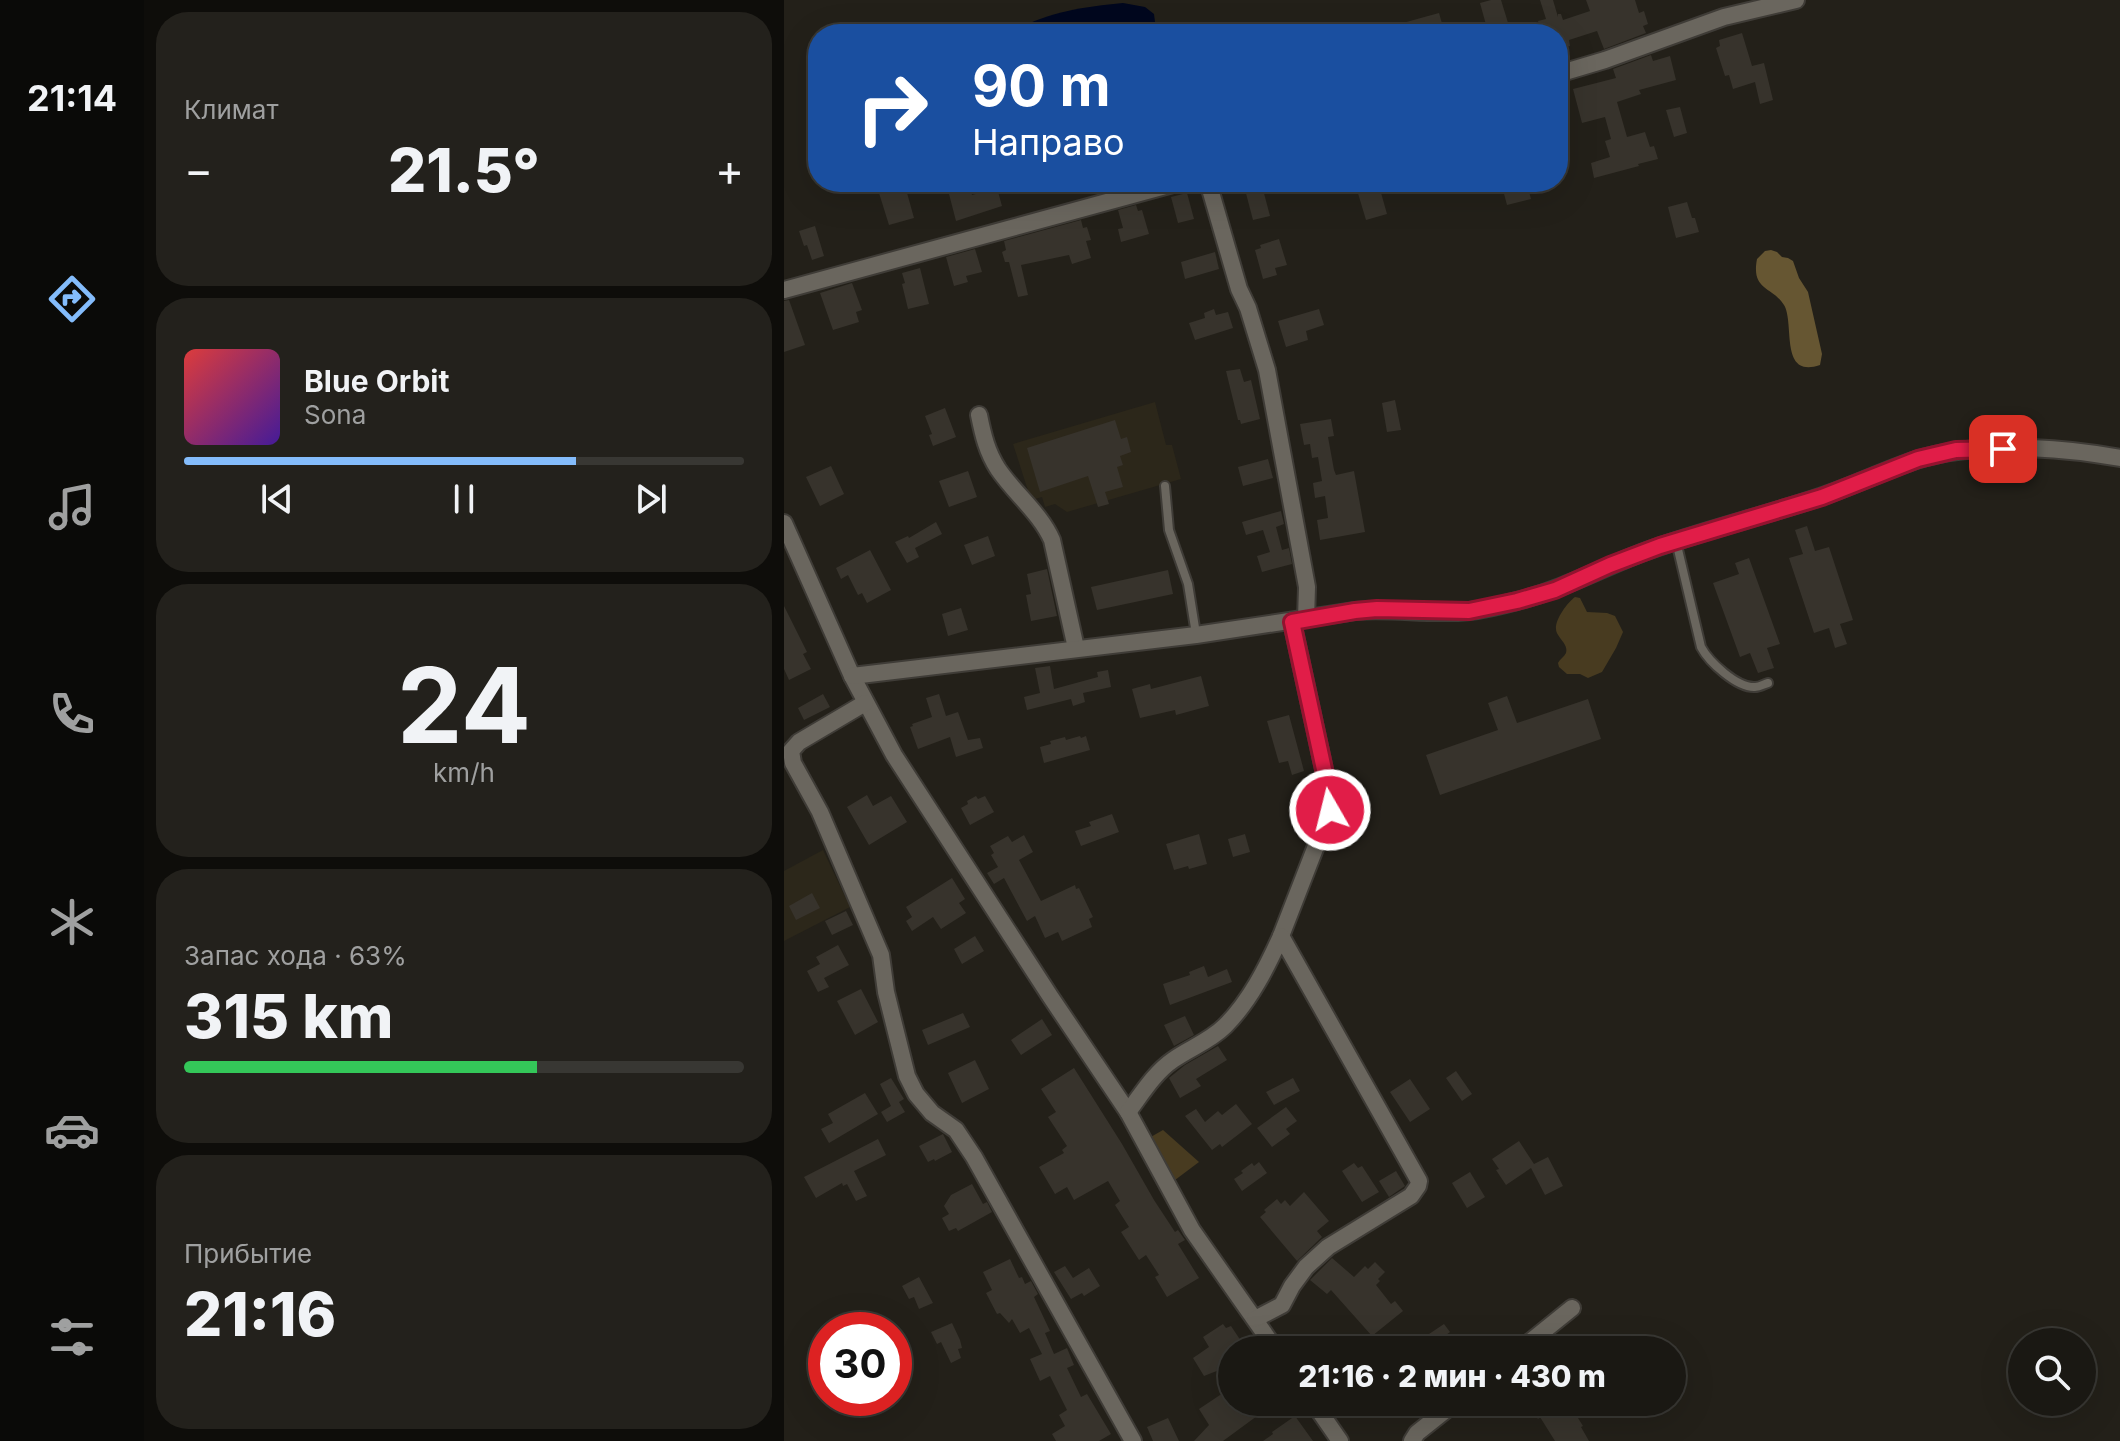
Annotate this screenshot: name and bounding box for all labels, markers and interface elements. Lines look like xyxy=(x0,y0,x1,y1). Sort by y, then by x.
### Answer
text: 90 m xyxy=(972,52,1111,120)
icon: right xyxy=(840,56,944,160)
text: 21:14 xyxy=(27,76,117,120)
text: Климат xyxy=(184,94,279,125)
text: Направо xyxy=(972,120,1125,164)
text: 21.5° xyxy=(388,134,540,206)
text: − xyxy=(184,143,213,197)
text: + xyxy=(715,143,744,197)
icon: directions xyxy=(44,271,100,327)
text: Blue Orbit xyxy=(304,363,449,399)
text: Sona xyxy=(304,399,366,430)
pin xyxy=(1969,415,2037,483)
icon: arrive xyxy=(1981,427,2025,471)
icon: previous xyxy=(255,477,299,521)
icon: pause xyxy=(442,477,486,521)
icon: next xyxy=(629,477,673,521)
icon: music xyxy=(44,479,100,535)
text: 24 xyxy=(397,642,531,768)
icon: phone xyxy=(44,686,100,742)
text: km/h xyxy=(433,757,495,788)
position arrow xyxy=(1288,768,1372,852)
icon: climate xyxy=(44,894,100,950)
text: Запас хода · 63% xyxy=(184,940,407,971)
text: 315 km xyxy=(184,980,393,1052)
icon: car xyxy=(44,1102,100,1158)
text: Прибытие xyxy=(184,1238,312,1269)
text: 21:16 xyxy=(184,1278,336,1350)
icon: filters xyxy=(44,1309,100,1365)
speed limit sign: 30 xyxy=(808,1312,912,1416)
map controls xyxy=(2008,1328,2096,1416)
button: search xyxy=(2008,1328,2096,1416)
text: 21:16 · 2 мин · 430 m xyxy=(1298,1358,1606,1394)

